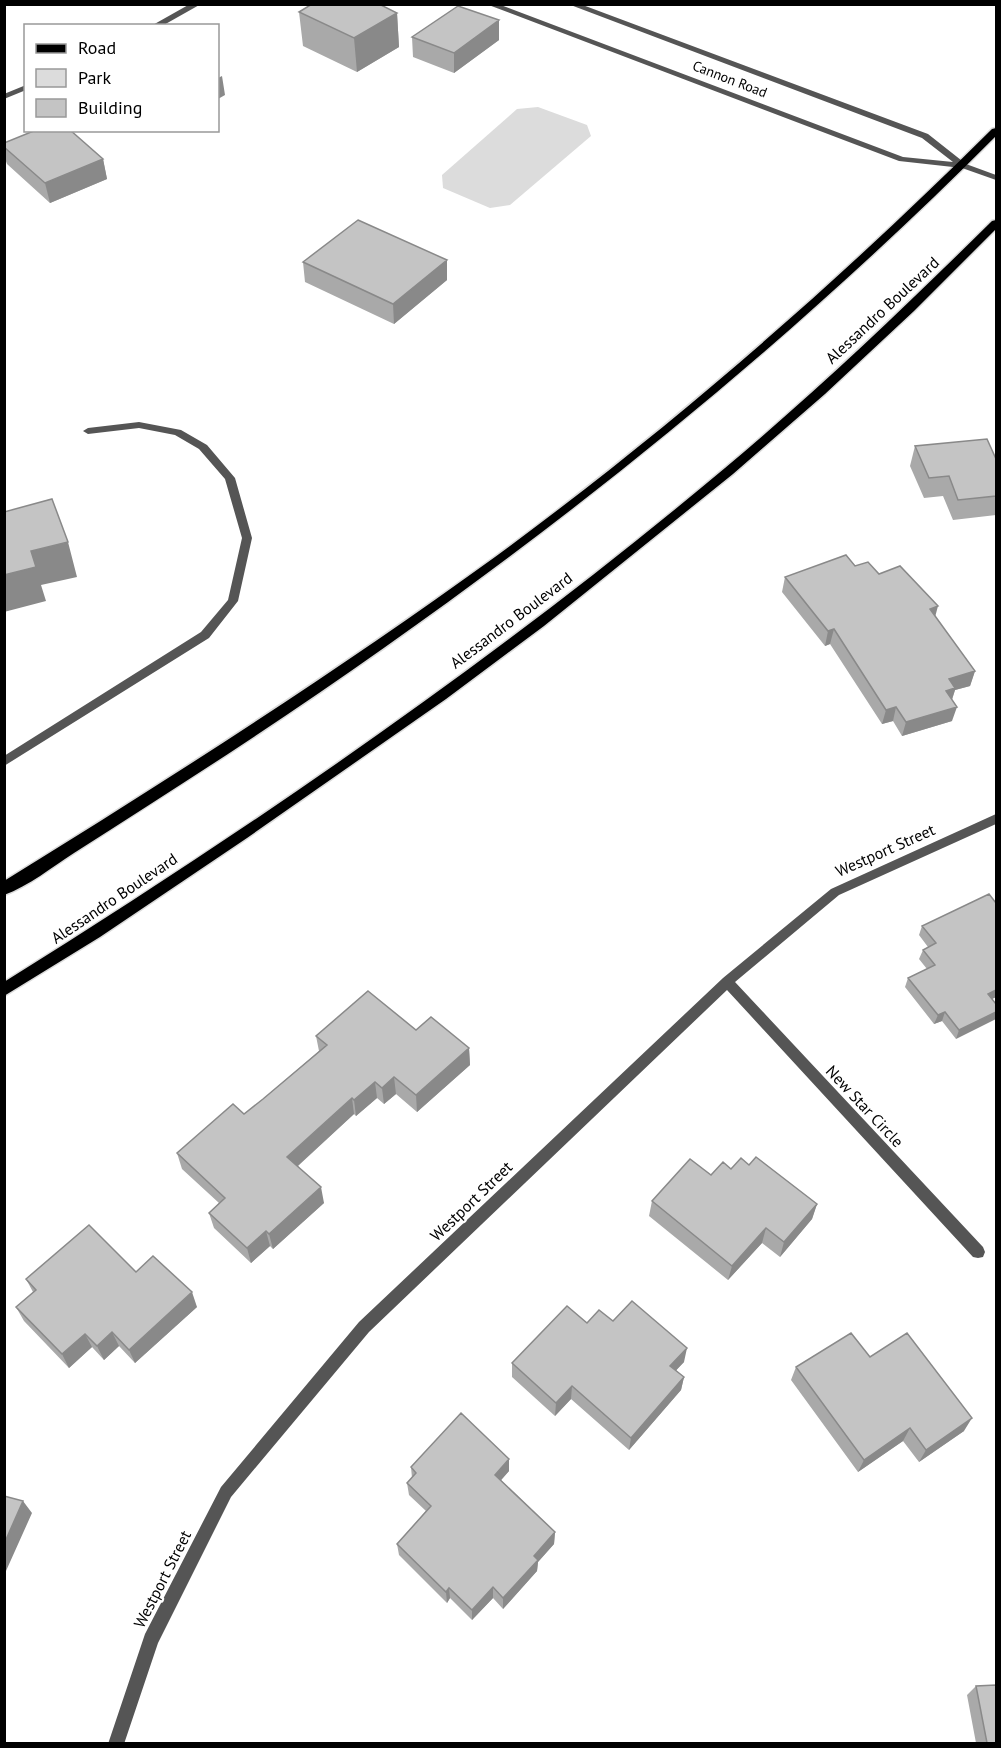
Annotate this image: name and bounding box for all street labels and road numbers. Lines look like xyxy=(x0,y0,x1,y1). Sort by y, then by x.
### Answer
street label: Cannon Road xyxy=(690,57,770,101)
street label: Alessandro Boulevard xyxy=(821,252,943,368)
street label: Alessandro Boulevard xyxy=(446,568,576,672)
street label: Westport Street xyxy=(832,819,938,881)
street label: Alessandro Boulevard xyxy=(47,848,181,948)
street label: New Star Circle xyxy=(822,1061,908,1151)
street label: Westport Street xyxy=(426,1156,517,1245)
street label: Westport Street xyxy=(129,1526,195,1631)

